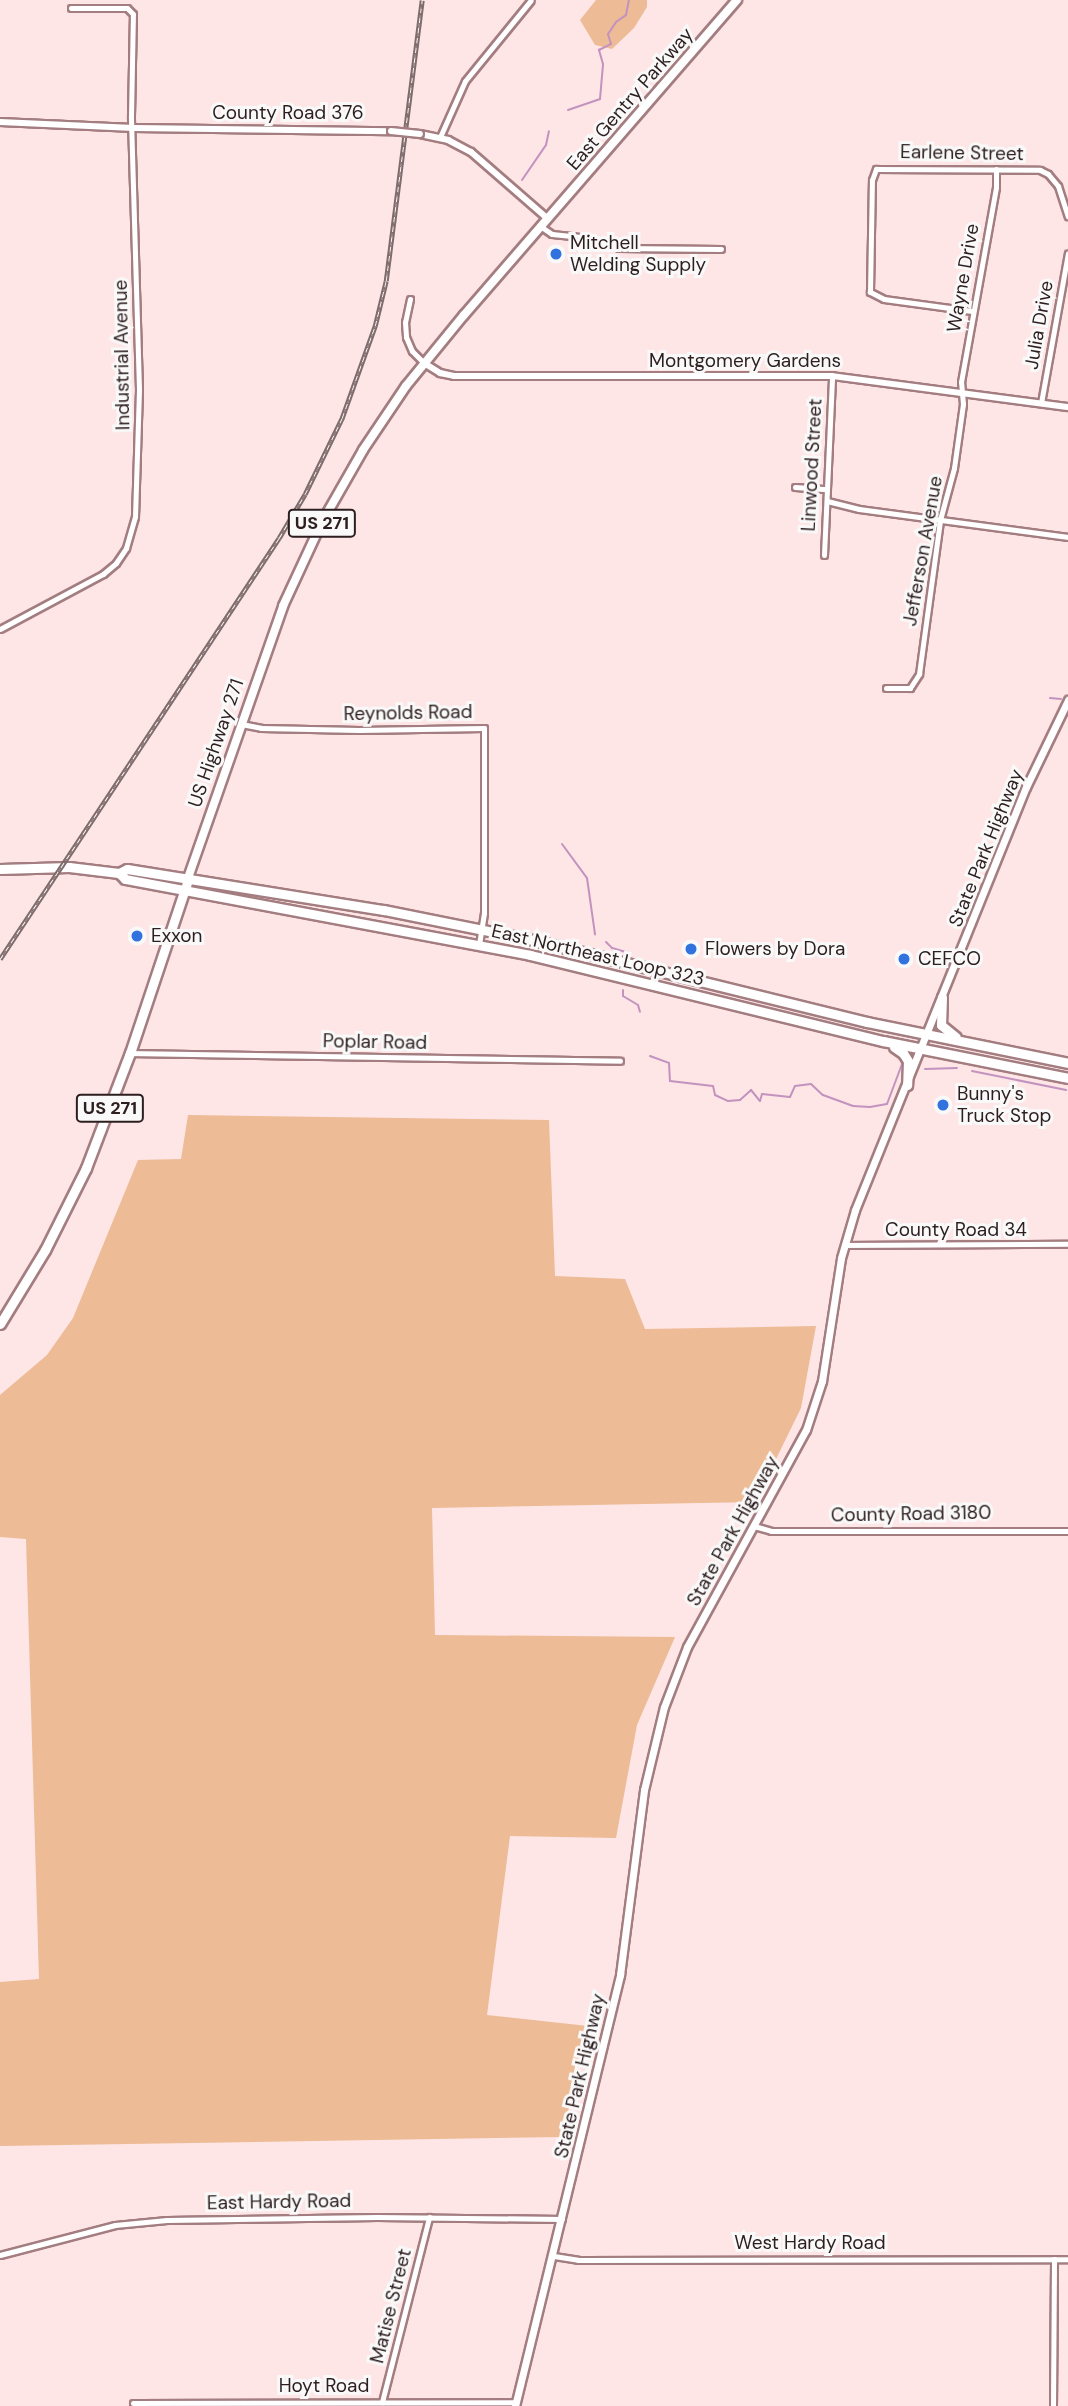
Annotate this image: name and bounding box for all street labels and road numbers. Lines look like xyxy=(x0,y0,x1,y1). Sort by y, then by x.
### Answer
street label: East Gentry Parkway xyxy=(562,23,698,175)
street label: County Road 376 xyxy=(212,102,364,124)
street label: Earlene Street xyxy=(900,141,1024,165)
street label: Wayne Drive xyxy=(942,222,984,334)
street label: Julia Drive xyxy=(1020,279,1058,371)
street label: Industrial Avenue xyxy=(109,280,135,430)
street label: Montgomery Gardens xyxy=(649,350,841,372)
street label: Linwood Street xyxy=(797,398,827,532)
street label: Jefferson Avenue xyxy=(899,474,947,628)
road number: US 271 xyxy=(287,508,357,538)
street label: US Highway 271 xyxy=(183,676,249,810)
street label: Reynolds Road xyxy=(343,700,473,726)
street label: State Park Highway xyxy=(944,766,1028,930)
street label: East Northeast Loop 323 xyxy=(489,919,707,991)
street label: Poplar Road xyxy=(323,1030,427,1054)
road number: US 271 xyxy=(75,1093,145,1122)
street label: County Road 34 xyxy=(885,1219,1027,1241)
street label: State Park Highway xyxy=(682,1452,784,1610)
street label: County Road 3180 xyxy=(831,1501,991,1527)
street label: State Park Highway xyxy=(550,1992,610,2160)
street label: East Hardy Road xyxy=(207,2189,351,2215)
street label: West Hardy Road xyxy=(734,2232,886,2254)
street label: Matise Street xyxy=(366,2246,416,2366)
street label: Hoyt Road xyxy=(279,2375,369,2397)

